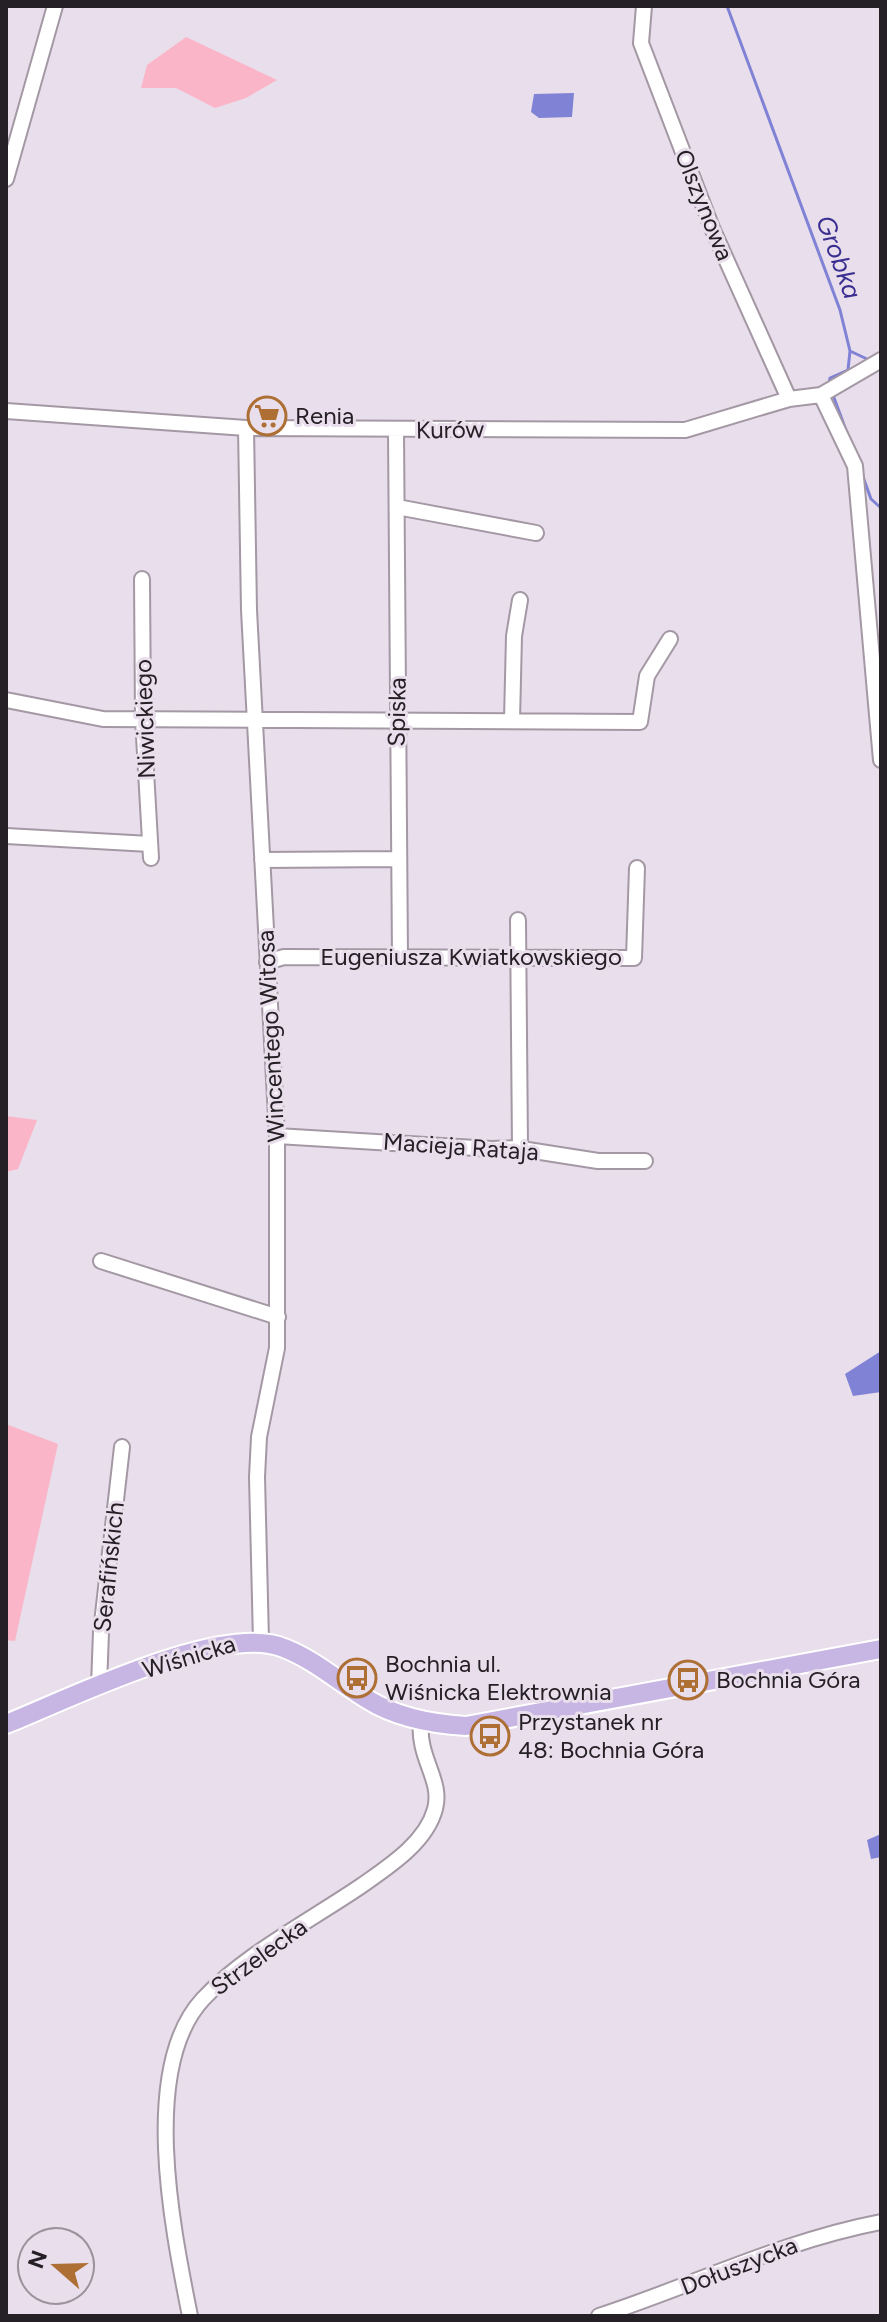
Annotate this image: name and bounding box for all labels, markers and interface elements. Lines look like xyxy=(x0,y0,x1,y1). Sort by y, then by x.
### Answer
street label: Olszynowa xyxy=(669,145,740,265)
water label: Grobka xyxy=(809,211,869,303)
supermarket icon: Renia xyxy=(246,395,288,437)
place label: Renia xyxy=(295,401,354,430)
street label: Kurów xyxy=(415,414,485,445)
street label: Niwickiego xyxy=(128,659,161,779)
street label: Spiska xyxy=(381,677,412,747)
street label: Wincentego Witosa xyxy=(250,929,291,1143)
street label: Eugeniusza Kwiatkowskiego xyxy=(320,942,622,971)
street label: Macieja Rataja xyxy=(382,1127,540,1166)
street label: Serafińskich xyxy=(87,1500,130,1633)
street label: Wiśnicka xyxy=(139,1629,239,1684)
place label: Bochnia ul. Wiśnicka Elektrownia xyxy=(385,1649,611,1706)
bus stop icon: Bochnia ul. Wiśnicka Elektrownia xyxy=(336,1657,378,1699)
bus stop icon: Bochnia Góra xyxy=(667,1659,709,1701)
place label: Bochnia Góra xyxy=(716,1665,861,1694)
place label: Przystanek nr 48: Bochnia Góra xyxy=(518,1707,704,1764)
bus stop icon: Przystanek nr 48: Bochnia Góra xyxy=(469,1715,511,1757)
street label: Strzelecka xyxy=(205,1912,312,2001)
north arrow xyxy=(16,2226,96,2306)
street label: Dołuszycka xyxy=(676,2230,801,2301)
text: N xyxy=(22,2247,53,2272)

